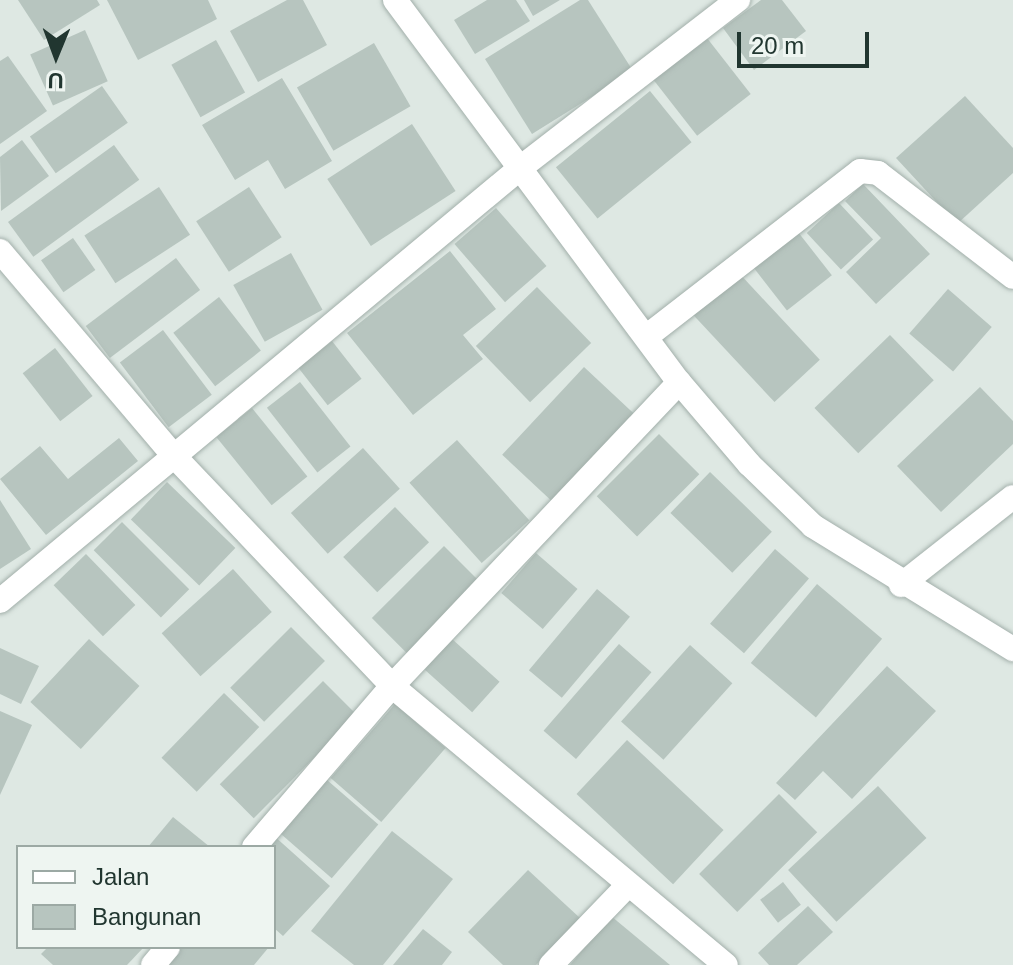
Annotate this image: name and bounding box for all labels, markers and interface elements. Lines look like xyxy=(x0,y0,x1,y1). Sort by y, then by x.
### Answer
north arrow xyxy=(16,16,96,96)
scale bar xyxy=(741,16,873,66)
text: 20 m xyxy=(751,32,804,59)
text: U xyxy=(47,68,64,93)
legend xyxy=(16,845,276,949)
text: Jalan xyxy=(92,863,149,890)
text: Bangunan xyxy=(92,903,201,930)

